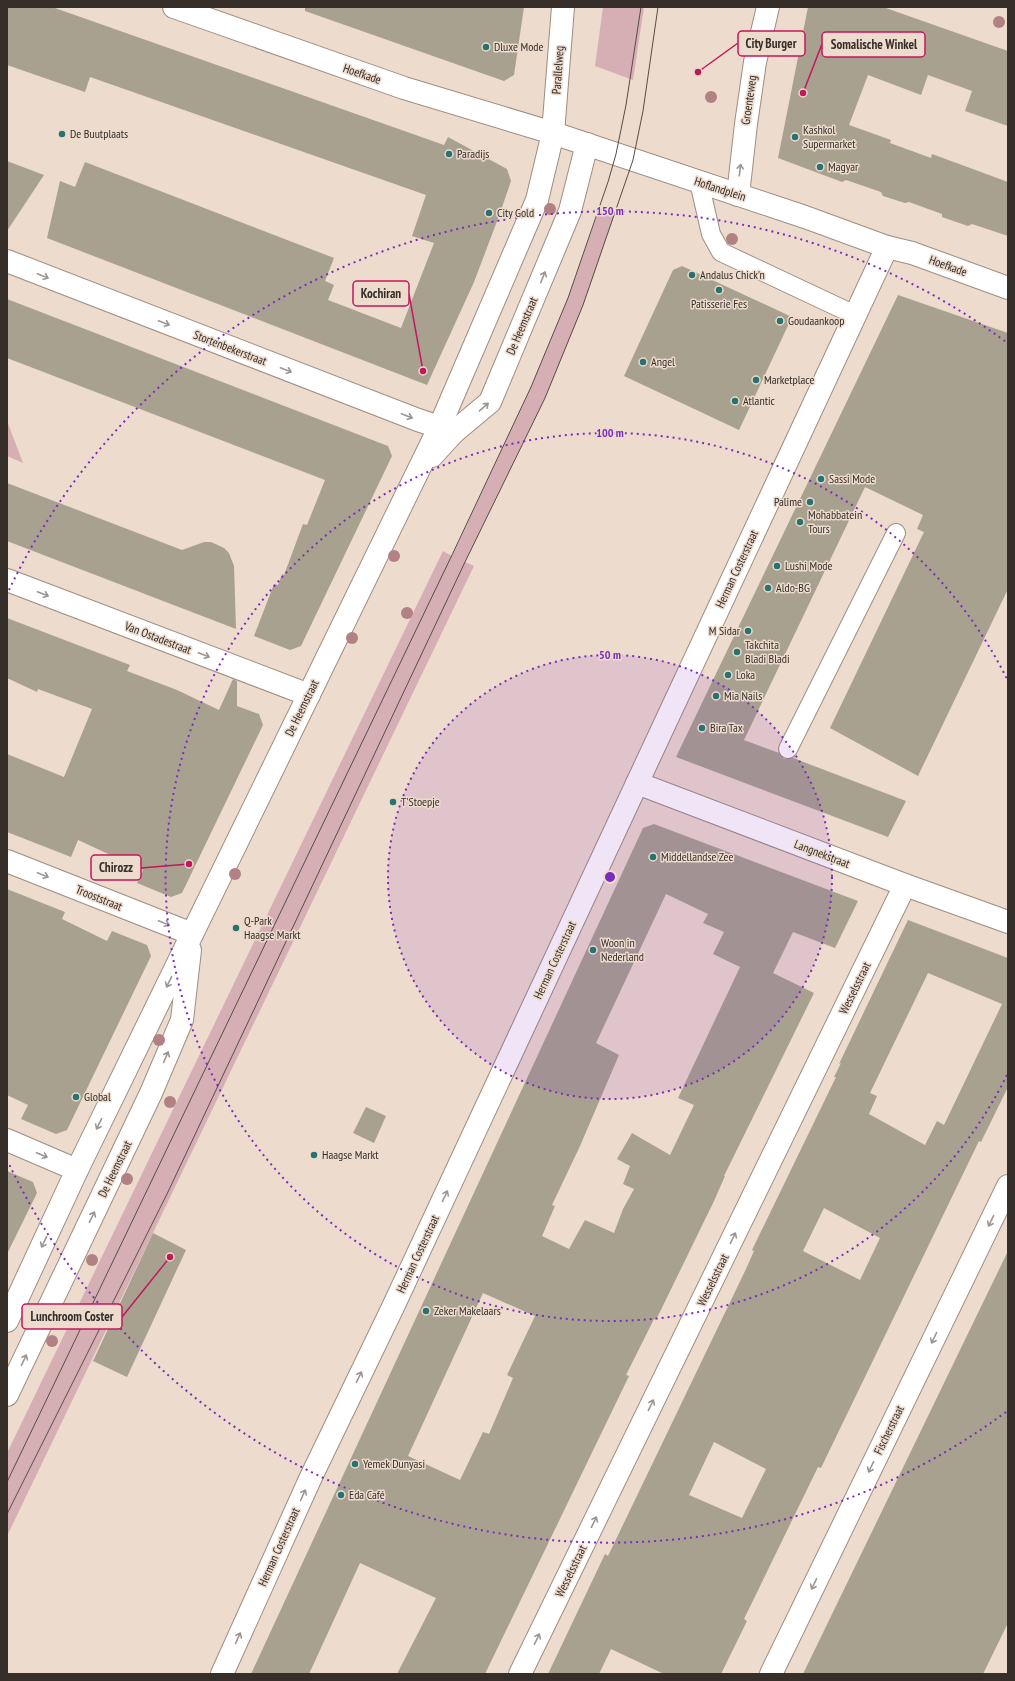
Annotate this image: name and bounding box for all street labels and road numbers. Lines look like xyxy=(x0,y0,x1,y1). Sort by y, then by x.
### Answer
street label: Parallelweg xyxy=(548,45,567,95)
street label: Hoefkade xyxy=(341,60,383,87)
street label: Groenteweg xyxy=(738,74,759,126)
street label: Hoflandplein xyxy=(692,173,748,204)
street label: Hoefkade xyxy=(927,252,969,279)
street label: De Heemstraat xyxy=(503,294,541,357)
street label: Stortenbekerstraat xyxy=(192,327,269,369)
street label: Herman Costerstraat xyxy=(712,527,761,610)
street label: Van Ostadestraat xyxy=(122,618,194,657)
street label: De Heemstraat xyxy=(281,676,322,739)
street label: Langnekstraat xyxy=(792,836,853,871)
street label: Trooststraat xyxy=(74,881,125,914)
street label: Herman Costerstraat xyxy=(530,918,579,1001)
street label: Wesselsstraat xyxy=(836,959,874,1016)
street label: De Heemstraat xyxy=(94,1137,135,1200)
street label: Herman Costerstraat xyxy=(393,1212,442,1295)
street label: Wesselsstraat xyxy=(694,1251,732,1308)
street label: Fischerstraat xyxy=(870,1402,907,1457)
street label: Herman Costerstraat xyxy=(255,1505,303,1588)
street label: Wesselsstraat xyxy=(552,1542,590,1599)

